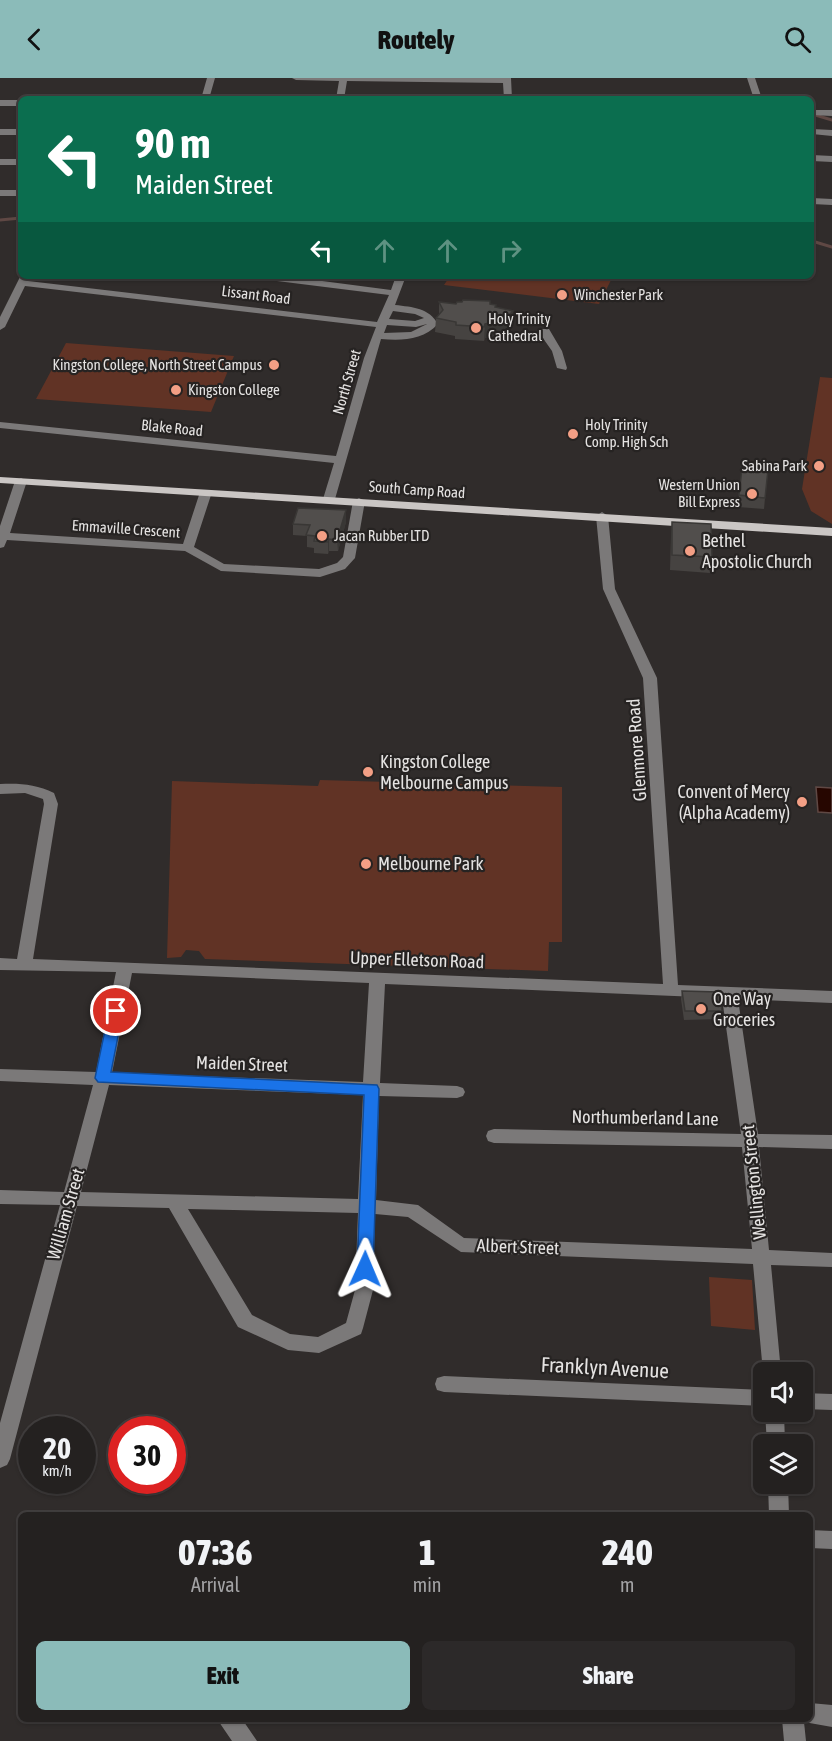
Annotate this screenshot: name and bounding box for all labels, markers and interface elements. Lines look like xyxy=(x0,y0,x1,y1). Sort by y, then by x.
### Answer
icon: back xyxy=(18,23,51,56)
icon: search xyxy=(781,23,814,56)
text: Routely xyxy=(377,24,455,55)
text: 90 m xyxy=(135,119,210,167)
icon: left xyxy=(36,120,114,198)
text: Maiden Street xyxy=(135,169,273,200)
icon: left xyxy=(305,234,338,267)
icon: ahead xyxy=(368,234,401,267)
icon: ahead xyxy=(431,234,464,267)
icon: right xyxy=(494,234,527,267)
street label: Lissant Road xyxy=(221,282,291,307)
place label: Winchester Park xyxy=(574,286,663,303)
marker: Winchester Park xyxy=(555,288,569,302)
place label: Holy Trinity Cathedral xyxy=(488,310,551,344)
marker: Holy Trinity Cathedral xyxy=(469,321,483,335)
street label: North Street xyxy=(329,347,364,416)
place label: Kingston College, North Street Campus xyxy=(53,356,262,373)
marker: Kingston College, North Street Campus xyxy=(267,358,281,372)
place label: Kingston College xyxy=(188,381,280,398)
marker: Kingston College xyxy=(169,383,183,397)
street label: Blake Road xyxy=(140,416,204,439)
place label: Holy Trinity Comp. High Sch xyxy=(585,416,669,450)
marker: Holy Trinity Comp. High Sch xyxy=(566,427,580,441)
place label: Sabina Park xyxy=(742,457,807,474)
marker: Sabina Park xyxy=(812,459,826,473)
place label: Western Union Bill Express xyxy=(659,476,740,510)
street label: South Camp Road xyxy=(368,478,466,501)
marker: Western Union Bill Express xyxy=(745,487,759,501)
street label: Emmaville Crescent xyxy=(71,516,181,541)
place label: Jacan Rubber LTD xyxy=(334,527,429,544)
marker: Jacan Rubber LTD xyxy=(315,529,329,543)
place label: Bethel Apostolic Church xyxy=(702,530,812,572)
marker: Bethel Apostolic Church xyxy=(683,544,697,558)
street label: Glenmore Road xyxy=(622,698,651,802)
place label: Kingston College Melbourne Campus xyxy=(380,751,508,793)
marker: Kingston College Melbourne Campus xyxy=(361,765,375,779)
place label: Convent of Mercy (Alpha Academy) xyxy=(677,781,790,823)
marker: Convent of Mercy (Alpha Academy) xyxy=(795,795,809,809)
place label: Melbourne Park xyxy=(378,853,484,874)
marker: Melbourne Park xyxy=(359,857,373,871)
street label: Upper Elletson Road xyxy=(349,947,485,972)
pin xyxy=(90,985,141,1036)
place label: One Way Groceries xyxy=(713,988,775,1030)
icon: arrive xyxy=(99,994,132,1027)
marker: One Way Groceries xyxy=(694,1002,708,1016)
street label: Maiden Street xyxy=(196,1051,288,1076)
street label: Northumberland Lane xyxy=(571,1106,719,1129)
street label: Wellington Street xyxy=(737,1124,770,1240)
street label: William Street xyxy=(42,1166,89,1262)
street label: Albert Street xyxy=(476,1235,560,1258)
position arrow xyxy=(333,1237,397,1301)
street label: Franklyn Avenue xyxy=(540,1352,670,1382)
map controls xyxy=(753,1362,813,1494)
button: sound xyxy=(753,1362,813,1422)
speed limit sign: 30 xyxy=(108,1416,186,1494)
text: 20 xyxy=(43,1431,71,1465)
button: layers xyxy=(753,1434,813,1494)
text: km/h xyxy=(42,1462,72,1479)
text: 07:36 xyxy=(178,1531,252,1573)
text: 1 xyxy=(419,1531,436,1573)
text: 240 xyxy=(602,1531,653,1573)
text: Arrival xyxy=(191,1573,240,1596)
text: min xyxy=(413,1573,442,1596)
text: m xyxy=(620,1573,634,1596)
button: Exit xyxy=(36,1641,410,1710)
button: Share xyxy=(422,1641,795,1710)

